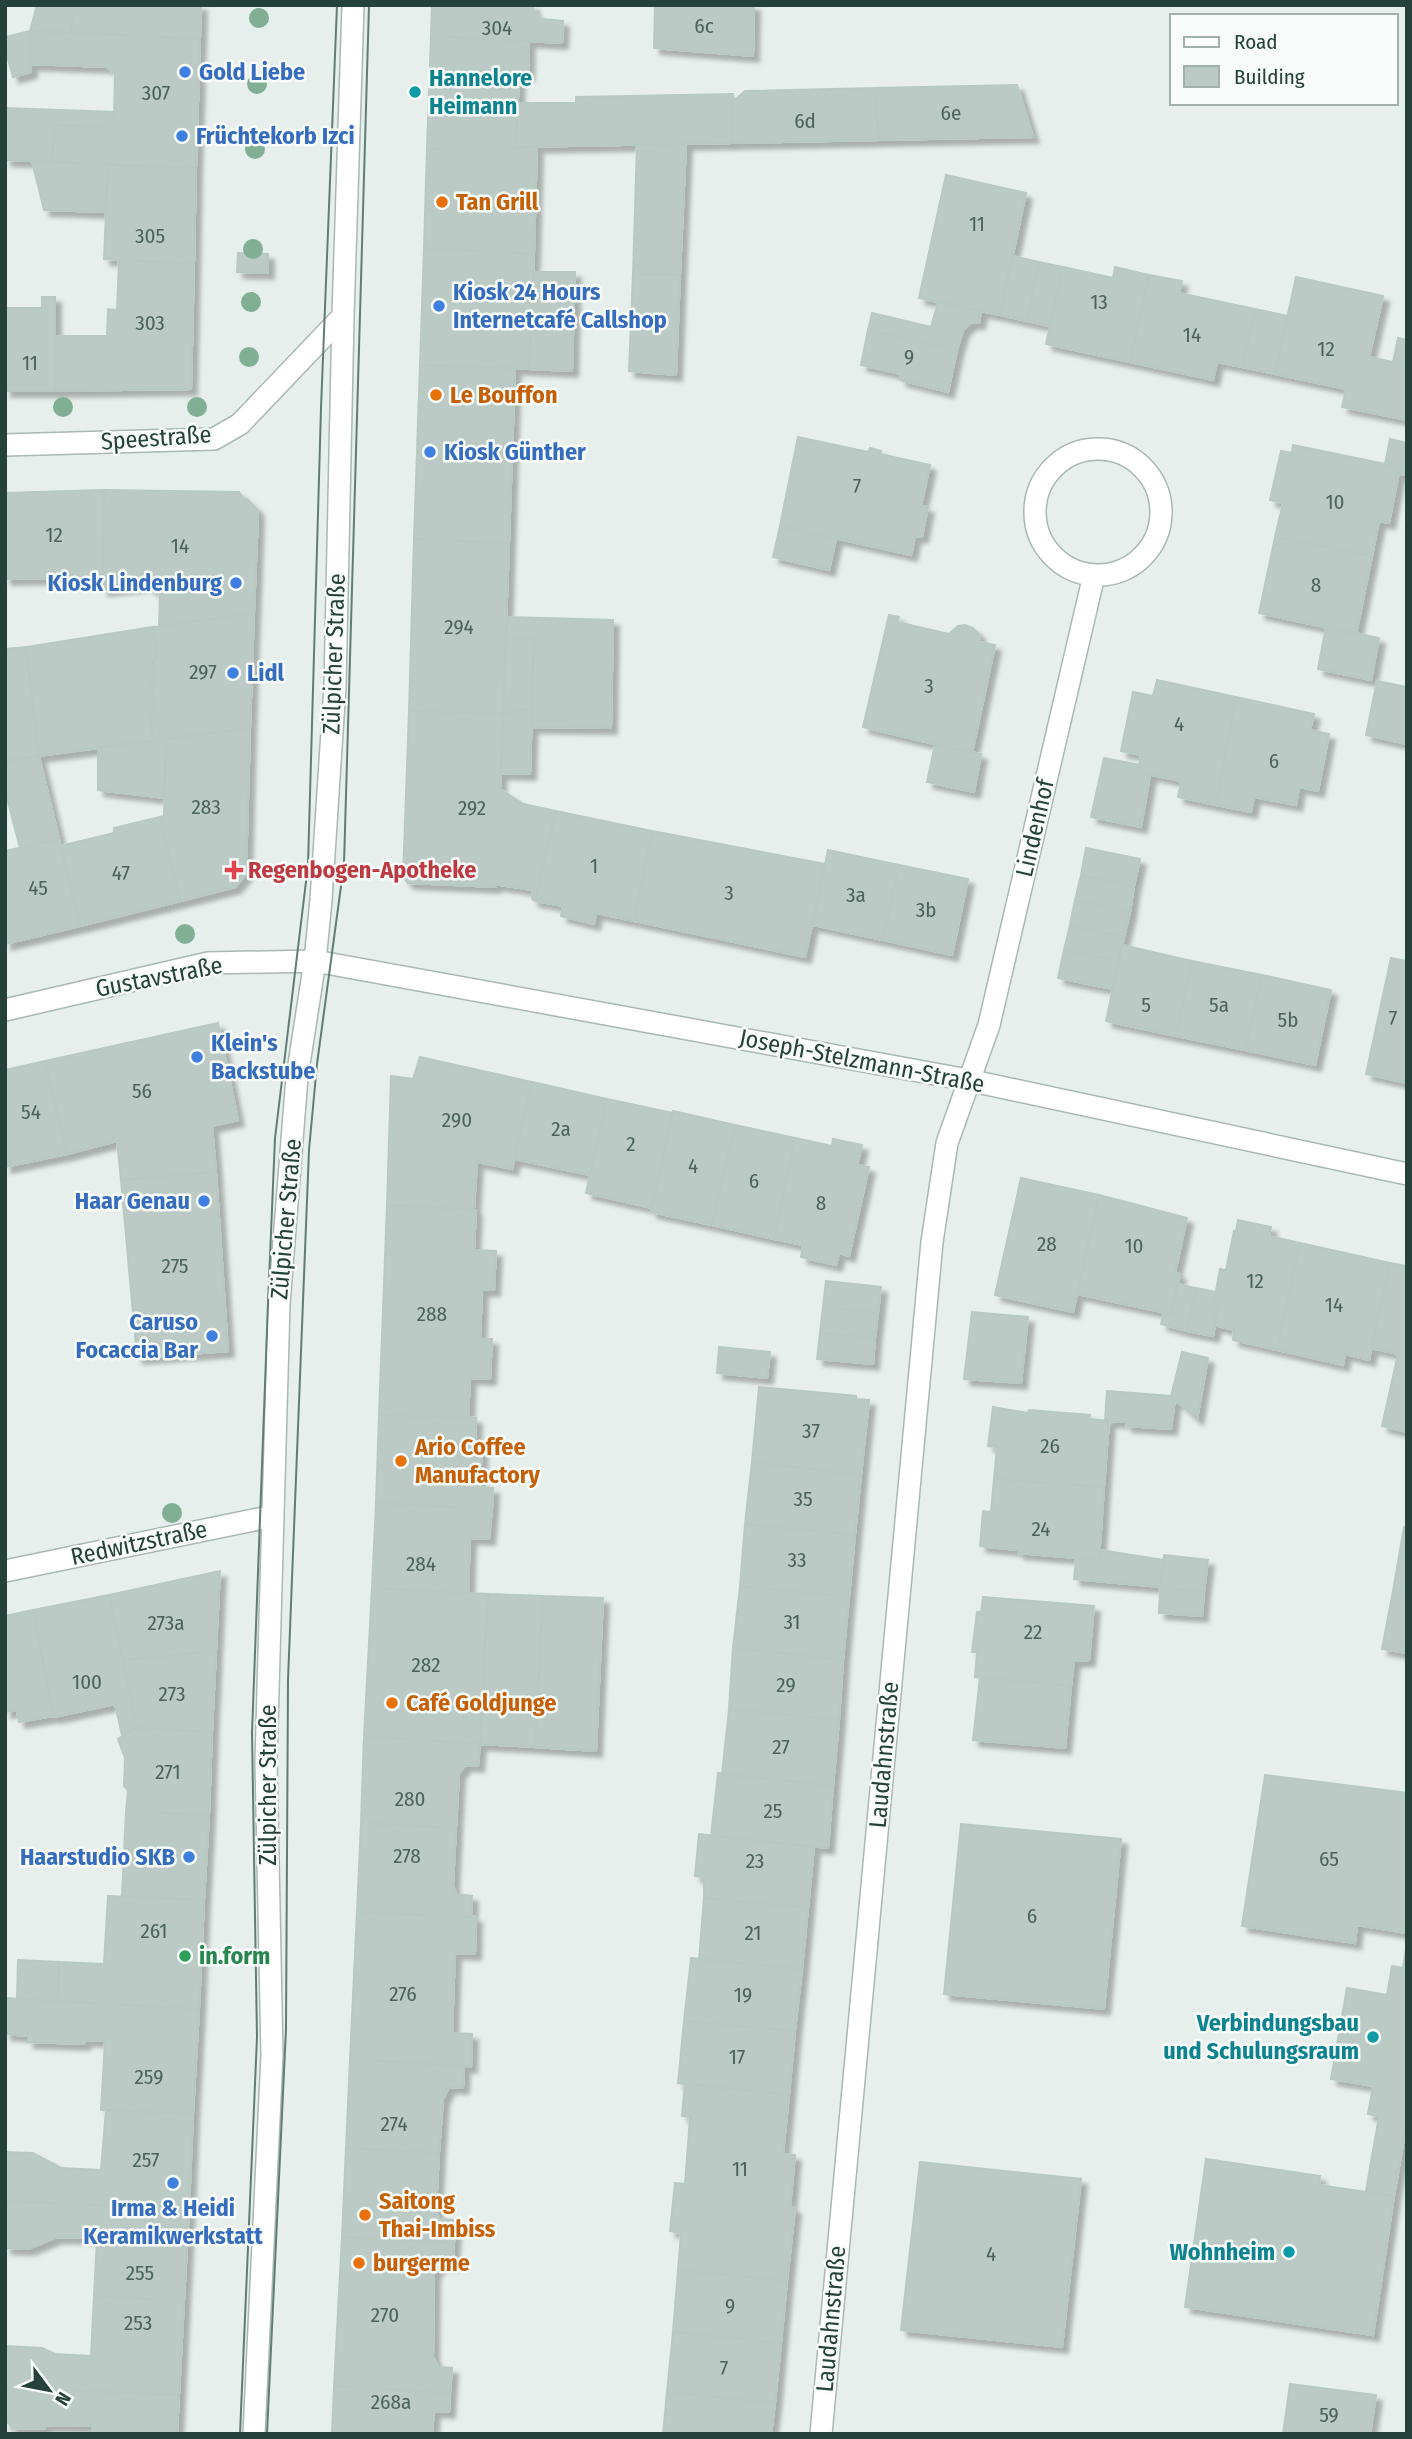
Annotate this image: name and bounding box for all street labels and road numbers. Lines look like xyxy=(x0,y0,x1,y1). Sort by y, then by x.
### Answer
street label: Speestraße xyxy=(100,420,212,456)
street label: Zülpicher Straße xyxy=(317,573,351,735)
street label: Lindenhof xyxy=(1010,775,1060,880)
street label: Gustavstraße xyxy=(93,951,225,1003)
street label: Joseph-Stelzmann-Straße xyxy=(737,1023,987,1099)
street label: Zülpicher Straße xyxy=(265,1137,307,1301)
street label: Redwitzstraße xyxy=(68,1515,210,1571)
street label: Laudahnstraße xyxy=(864,1681,904,1829)
street label: Zülpicher Straße xyxy=(254,1704,282,1866)
street label: Laudahnstraße xyxy=(811,2245,851,2393)

